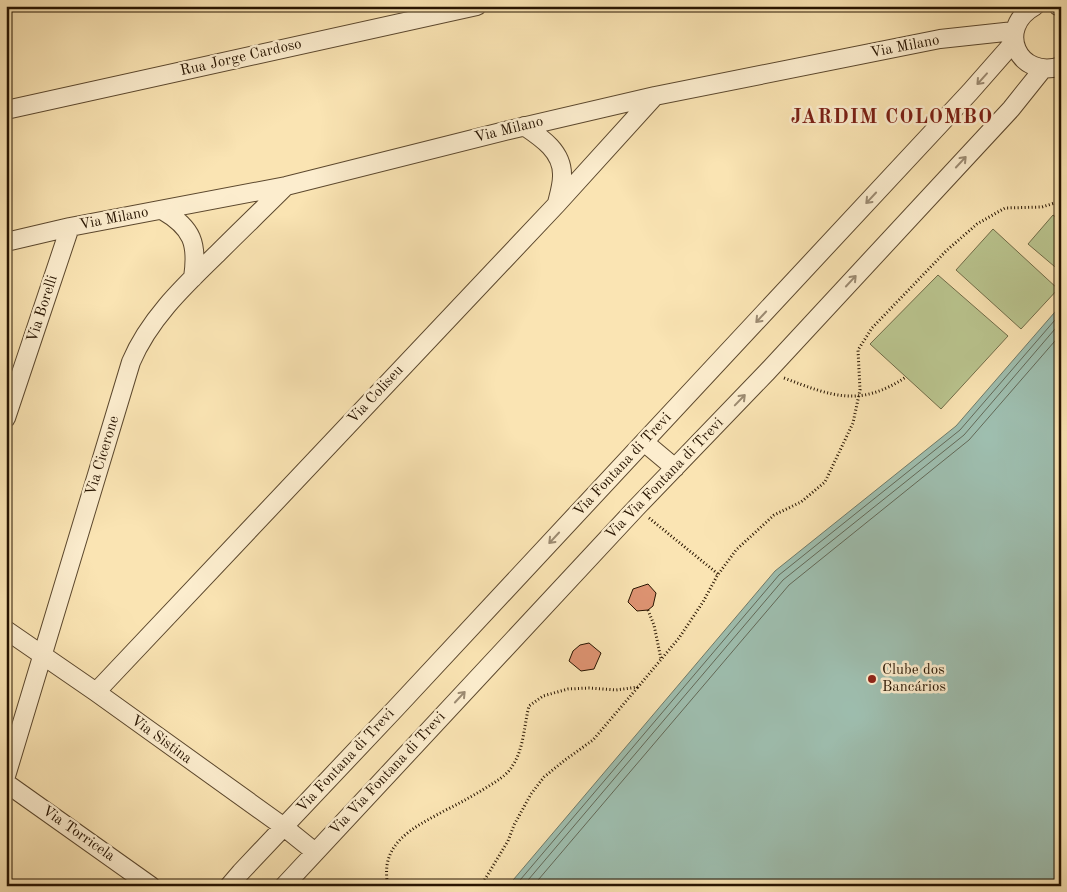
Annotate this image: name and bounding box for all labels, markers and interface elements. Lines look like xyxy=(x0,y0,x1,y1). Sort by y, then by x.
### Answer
street label: Via Milano xyxy=(869,33,941,61)
street label: Rua Jorge Cardoso xyxy=(179,37,303,79)
one-way arrow xyxy=(976,73,988,85)
district label: JARDIM COLOMBO xyxy=(791,108,993,128)
street label: Via Milano xyxy=(473,114,545,146)
one-way arrow xyxy=(955,156,967,169)
one-way arrow xyxy=(865,192,877,204)
street label: Via Milano xyxy=(78,205,150,233)
street label: Via Borelli xyxy=(25,274,61,344)
one-way arrow xyxy=(845,275,857,288)
one-way arrow xyxy=(755,311,767,323)
street label: Via Coliseu xyxy=(345,363,407,427)
one-way arrow xyxy=(734,394,746,407)
street label: Via Fontana di Trevi xyxy=(571,410,675,520)
street label: Via Cicerone xyxy=(84,414,122,498)
street label: Via Via Fontana di Trevi xyxy=(603,416,727,542)
one-way arrow xyxy=(548,532,560,545)
place label: Clube dos Bancários xyxy=(882,663,946,695)
marker: Clube dos Bancários xyxy=(866,673,878,685)
one-way arrow xyxy=(454,690,466,703)
street label: Via Fontana di Trevi xyxy=(294,706,398,816)
street label: Via Via Fontana di Trevi xyxy=(327,710,449,838)
street label: Via Sistina xyxy=(128,713,195,767)
street label: Via Torricela xyxy=(39,803,118,865)

